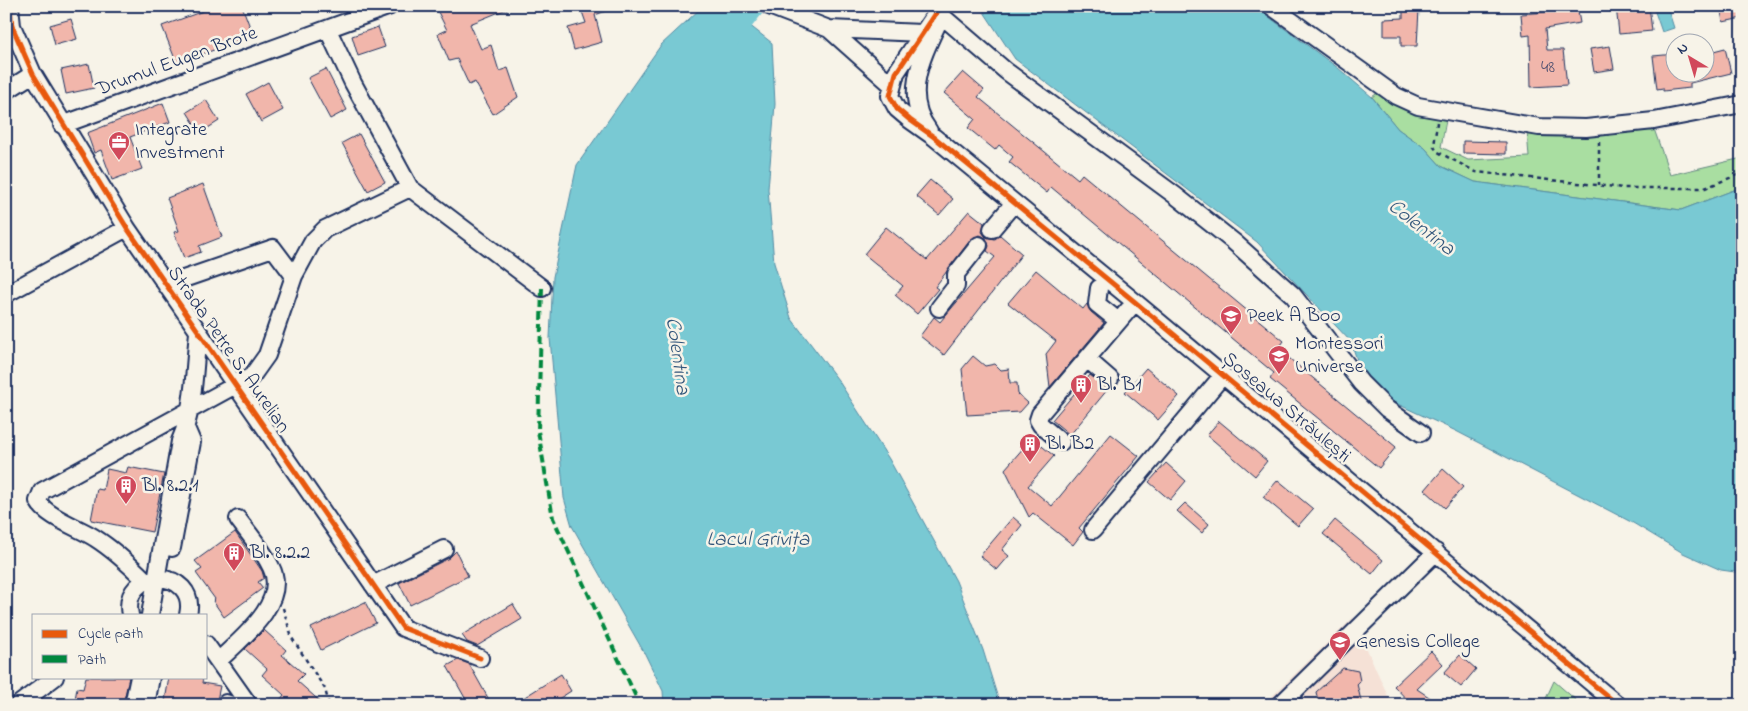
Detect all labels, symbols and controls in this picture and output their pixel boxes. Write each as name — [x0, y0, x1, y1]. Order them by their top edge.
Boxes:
street label: Drumul Eugen Brote — [91, 19, 262, 106]
north arrow — [1666, 32, 1716, 82]
text: N — [1673, 38, 1693, 60]
house number: 48 — [1541, 55, 1555, 81]
place label: Integrate Investment — [135, 116, 225, 168]
office icon: Integrate Investment — [107, 130, 131, 161]
water label: Colentina — [1381, 192, 1461, 264]
street label: Strada Petre S. Aurelian — [159, 260, 297, 440]
place label: Peek A Boo — [1247, 302, 1341, 331]
school or university icon: Peek A Boo — [1219, 304, 1243, 335]
water label: Colentina — [657, 315, 697, 397]
place label: Montessori Universe — [1295, 330, 1384, 382]
school or university icon: Montessori Universe — [1267, 344, 1291, 375]
street label: Șoseaua Străulești — [1215, 345, 1357, 471]
place label: Bl. B1 — [1096, 371, 1142, 400]
building icon: Bl. B1 — [1069, 373, 1093, 404]
place label: Bl. B2 — [1045, 430, 1094, 459]
building icon: Bl. B2 — [1018, 432, 1042, 463]
place label: Bl. 8.2.1 — [141, 472, 199, 501]
building icon: Bl. 8.2.1 — [114, 474, 138, 505]
water label: Lacul Grivița — [707, 525, 810, 555]
place label: Bl. 8.2.2 — [249, 539, 310, 568]
building icon: Bl. 8.2.2 — [222, 541, 246, 572]
legend — [32, 614, 208, 678]
text: Cycle path — [78, 623, 143, 646]
place label: Genesis College — [1356, 628, 1480, 658]
school or university icon: Genesis College — [1328, 630, 1352, 661]
text: Path — [78, 649, 106, 671]

